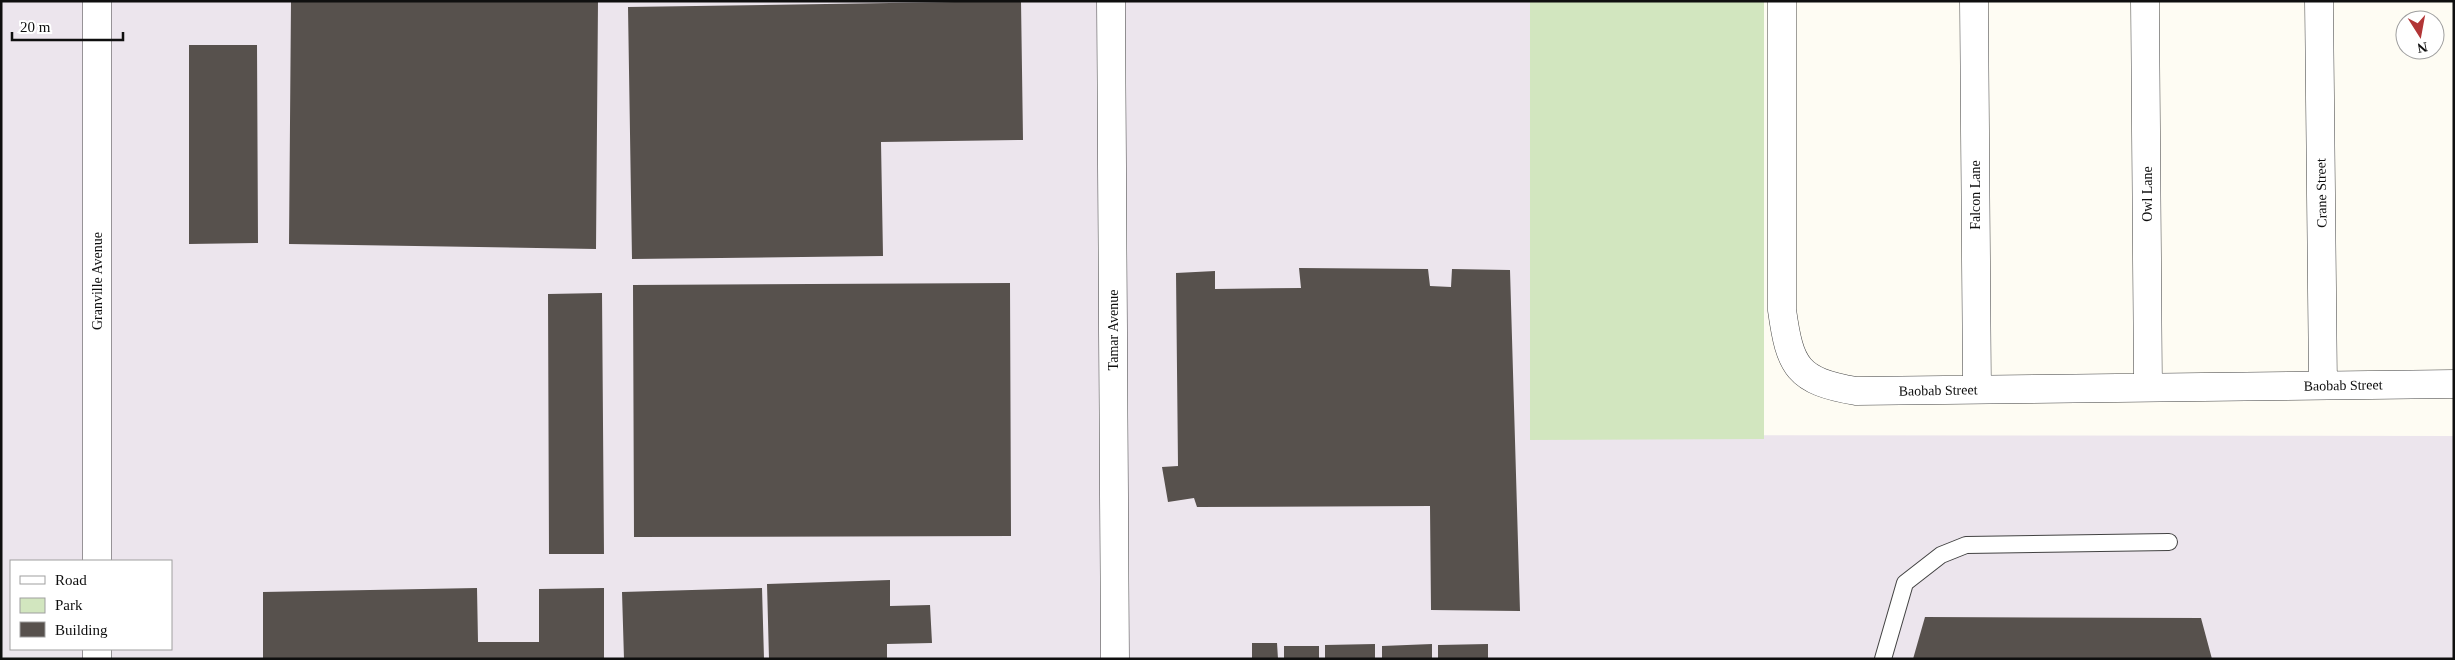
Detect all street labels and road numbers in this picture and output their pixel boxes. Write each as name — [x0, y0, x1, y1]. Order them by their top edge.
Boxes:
street label: Crane Street — [2313, 158, 2330, 228]
street label: Falcon Lane — [1968, 160, 1983, 230]
street label: Owl Lane — [2140, 166, 2155, 222]
street label: Granville Avenue — [90, 232, 105, 330]
street label: Tamar Avenue — [1106, 290, 1121, 370]
street label: Baobab Street — [2303, 377, 2383, 394]
street label: Baobab Street — [1898, 382, 1978, 399]

